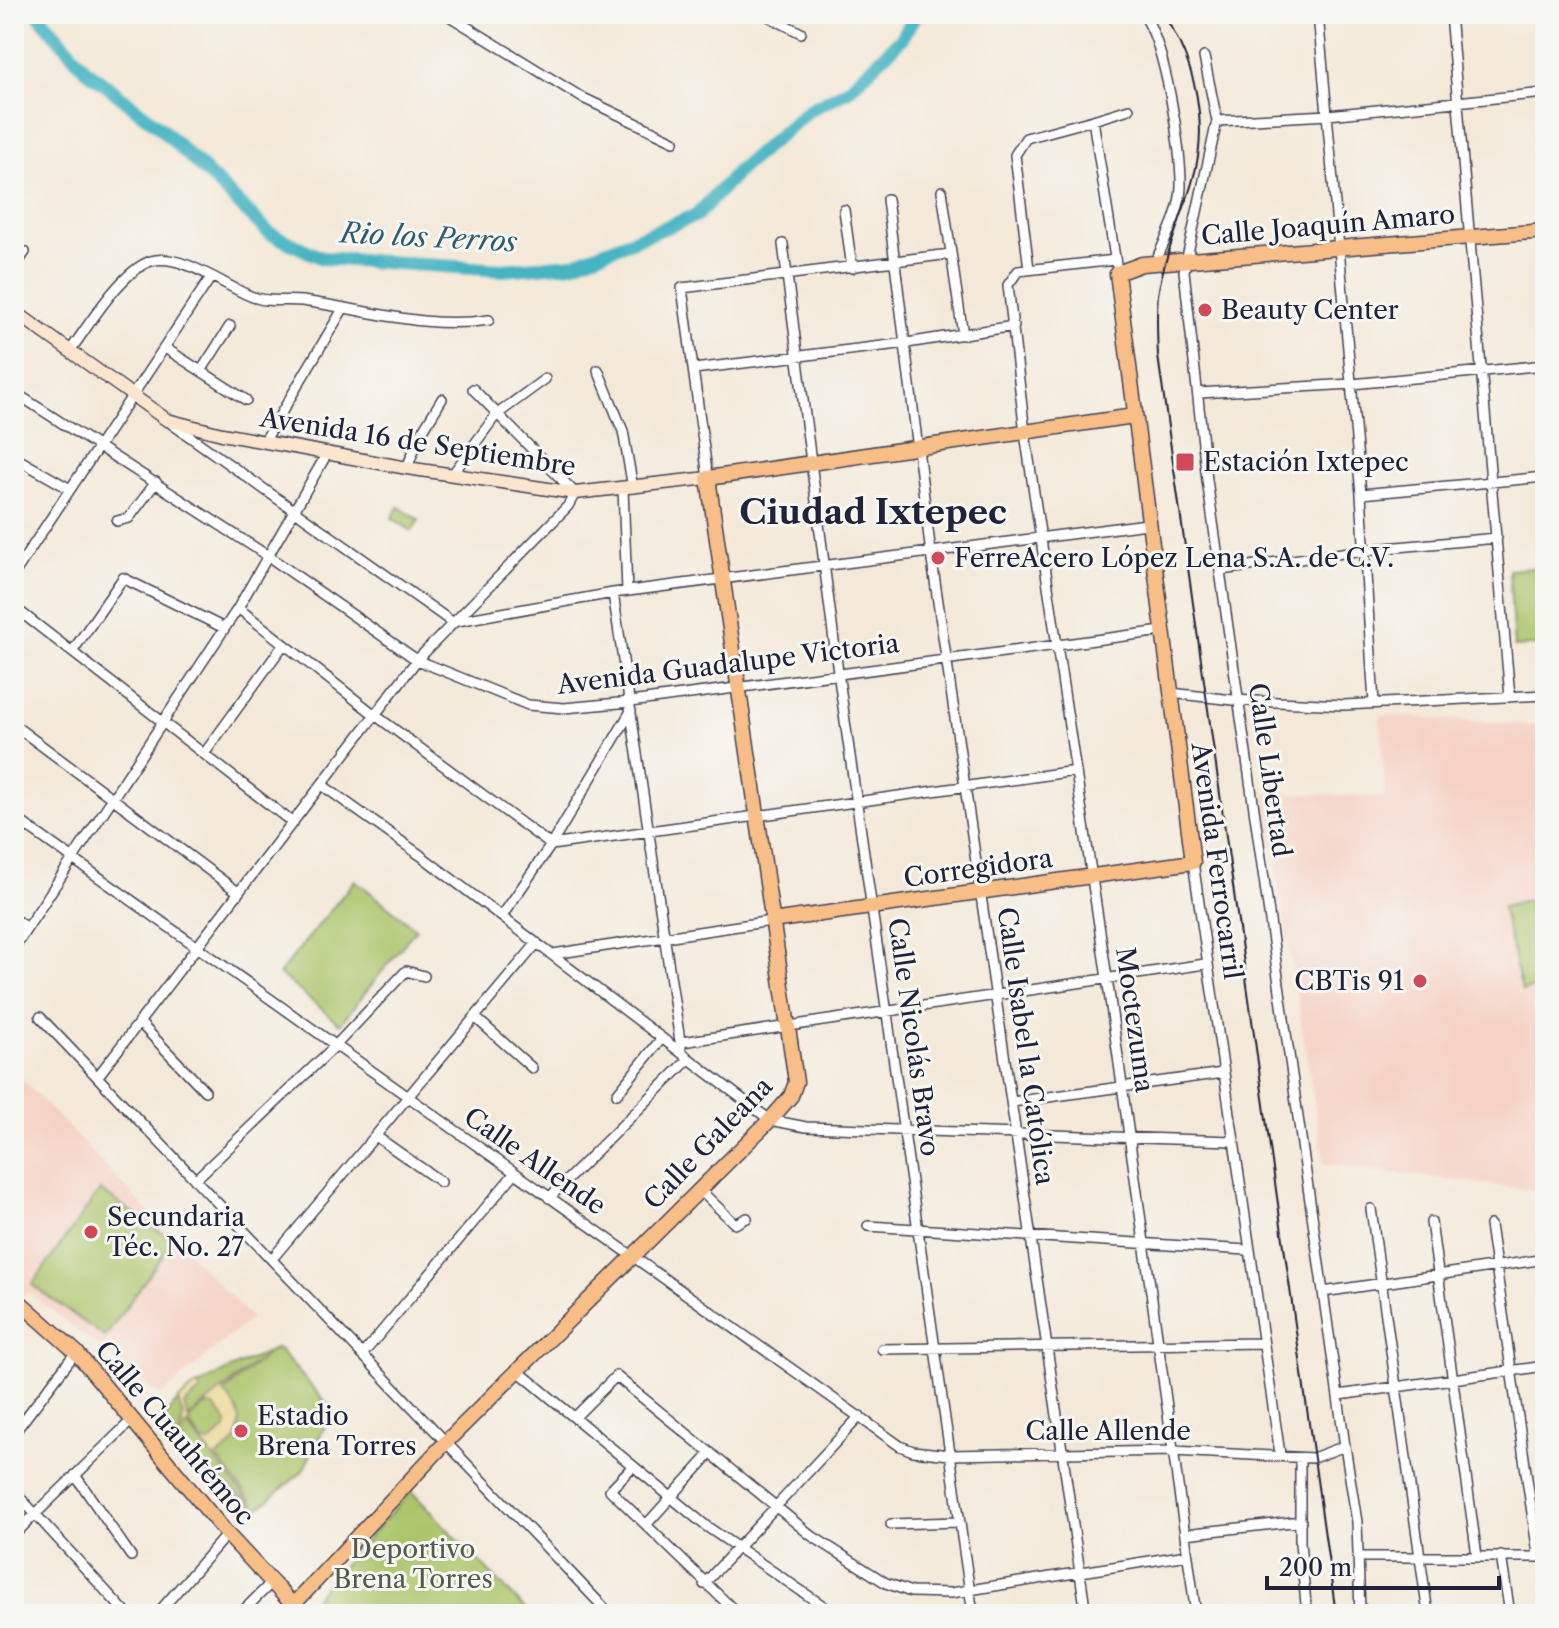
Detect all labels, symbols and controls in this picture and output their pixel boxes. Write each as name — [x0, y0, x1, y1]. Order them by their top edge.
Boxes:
street label: Calle Joaquín Amaro — [1200, 198, 1456, 252]
water label: Rio los Perros — [338, 215, 519, 259]
place label: Beauty Center — [1221, 294, 1399, 326]
marker: Beauty Center — [1196, 301, 1214, 319]
street label: Avenida 16 de Septiembre — [257, 401, 578, 483]
place label: Estación Ixtepec — [1203, 446, 1409, 478]
marker: Estación Ixtepec — [1174, 451, 1196, 473]
district label: Ciudad Ixtepec — [739, 491, 1007, 533]
place label: FerreAcero López Lena S.A. de C.V. — [954, 542, 1394, 574]
marker: FerreAcero López Lena S.A. de C.V. — [929, 549, 947, 567]
street label: Avenida Guadalupe Victoria — [554, 627, 901, 701]
street label: Calle Libertad — [1242, 681, 1298, 859]
street label: Avenida Ferrocarril — [1184, 740, 1249, 982]
street label: Corregidora — [901, 842, 1055, 894]
street label: Calle Isabel la Católica — [991, 905, 1061, 1187]
street label: Calle Nicolás Bravo — [881, 916, 947, 1158]
street label: Moctezuma — [1109, 945, 1161, 1095]
place label: CBTis 91 — [1294, 965, 1404, 997]
marker: CBTis 91 — [1411, 972, 1429, 990]
street label: Calle Galeana — [637, 1070, 779, 1216]
street label: Calle Allende — [458, 1100, 612, 1222]
place label: Secundaria Téc. No. 27 — [107, 1201, 245, 1263]
marker: Secundaria Téc. No. 27 — [82, 1223, 100, 1241]
street label: Calle Cuauhtémoc — [89, 1335, 261, 1531]
place label: Estadio Brena Torres — [257, 1400, 417, 1462]
street label: Calle Allende — [1025, 1415, 1191, 1447]
marker: Estadio Brena Torres — [232, 1422, 250, 1440]
park label: Deportivo Brena Torres — [333, 1533, 493, 1595]
scale bar — [1267, 1540, 1499, 1590]
text: 200 m — [1279, 1553, 1352, 1582]

